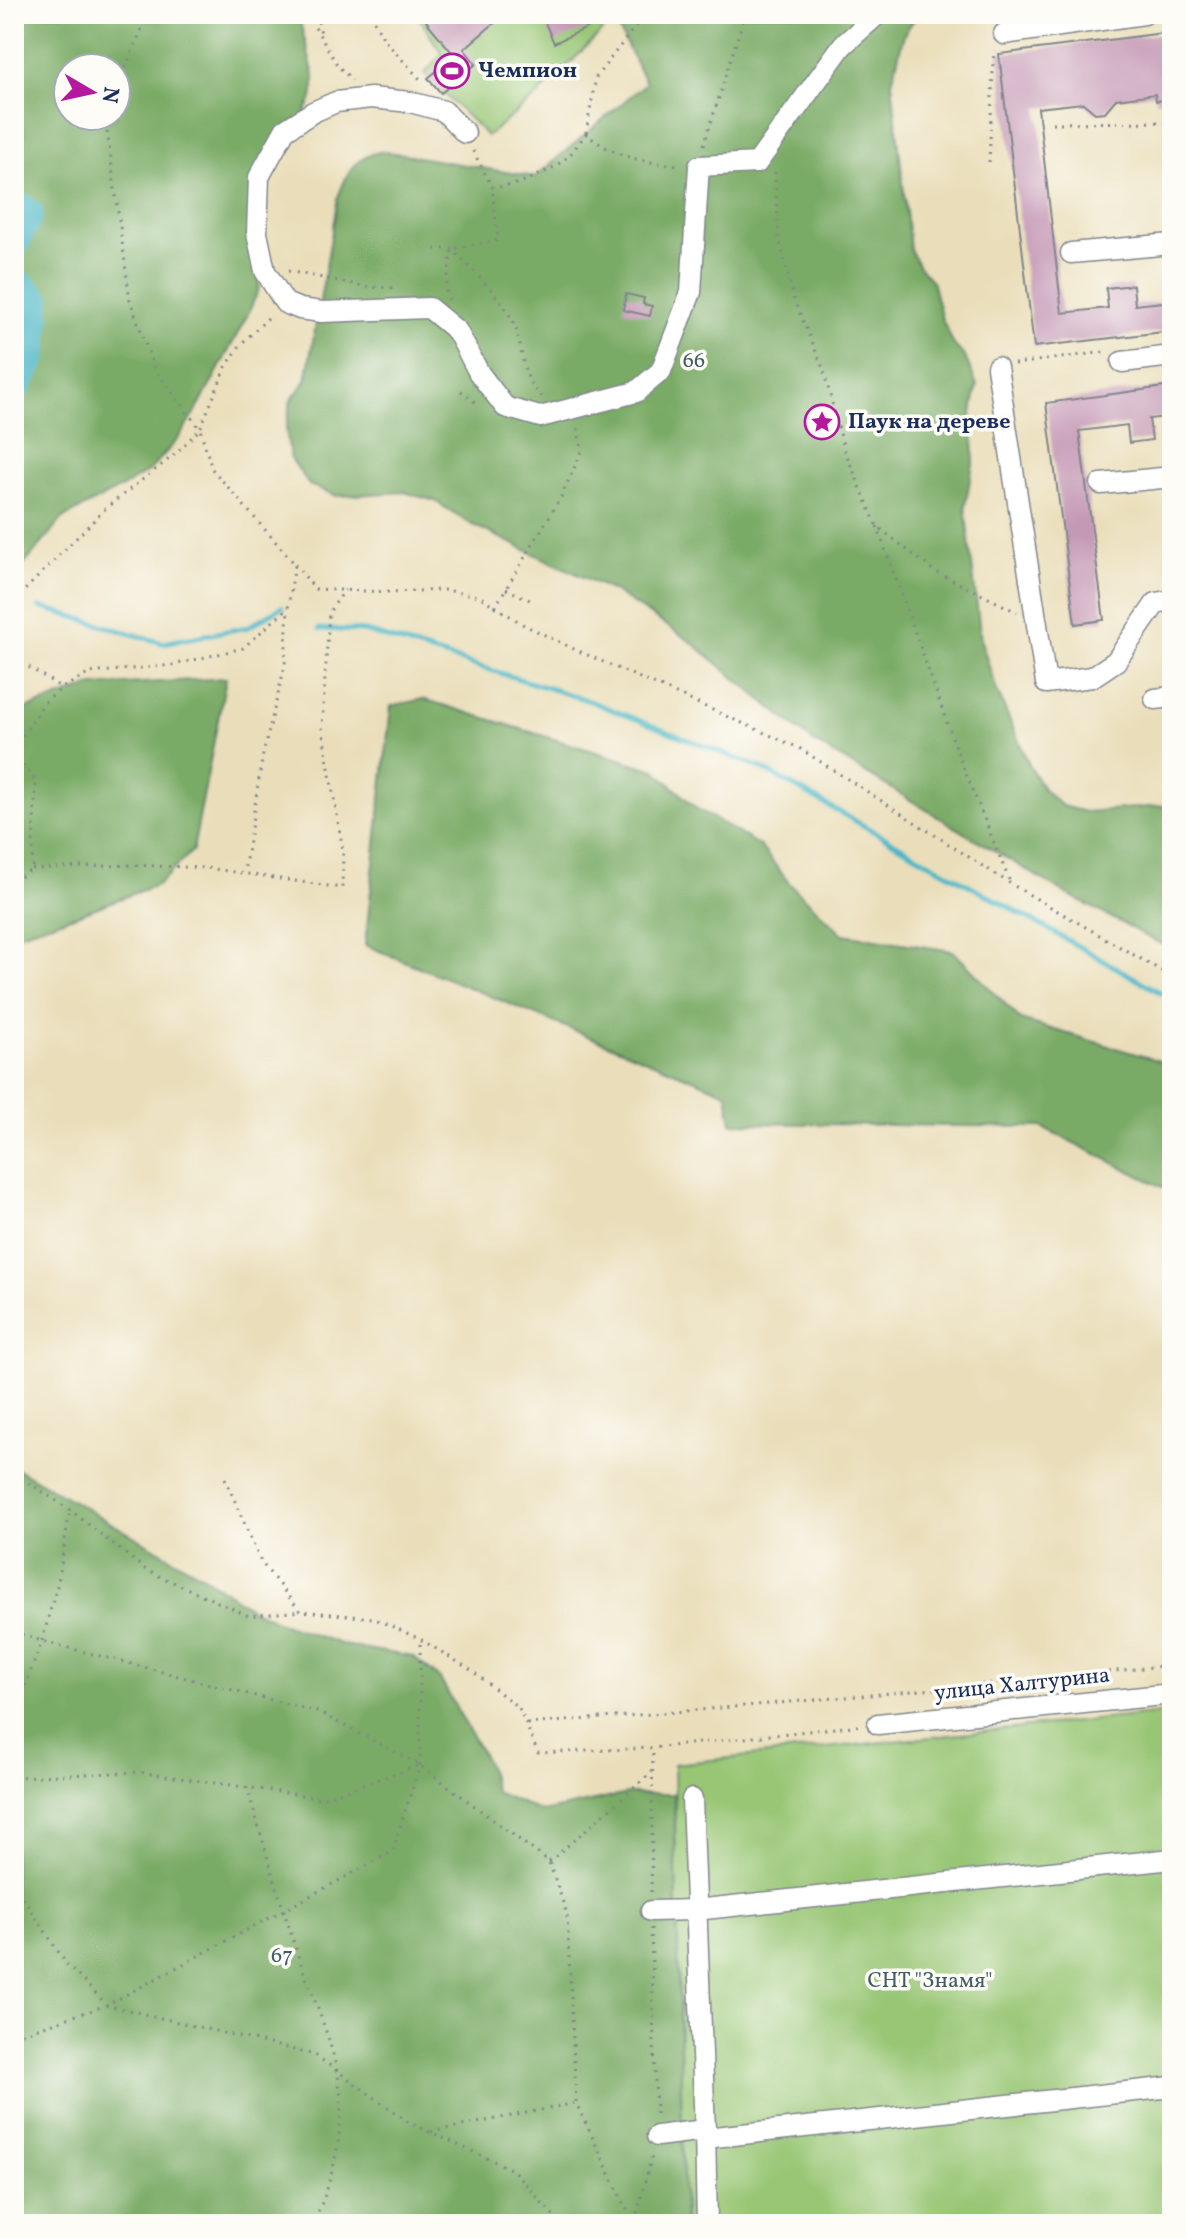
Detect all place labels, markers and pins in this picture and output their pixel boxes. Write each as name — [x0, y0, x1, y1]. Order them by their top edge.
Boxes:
sports icon: Чемпион — [433, 52, 471, 90]
place label: Чемпион — [478, 56, 577, 87]
place icon: Паук на дереве — [803, 403, 841, 441]
place label: Паук на дереве — [848, 407, 1010, 438]

